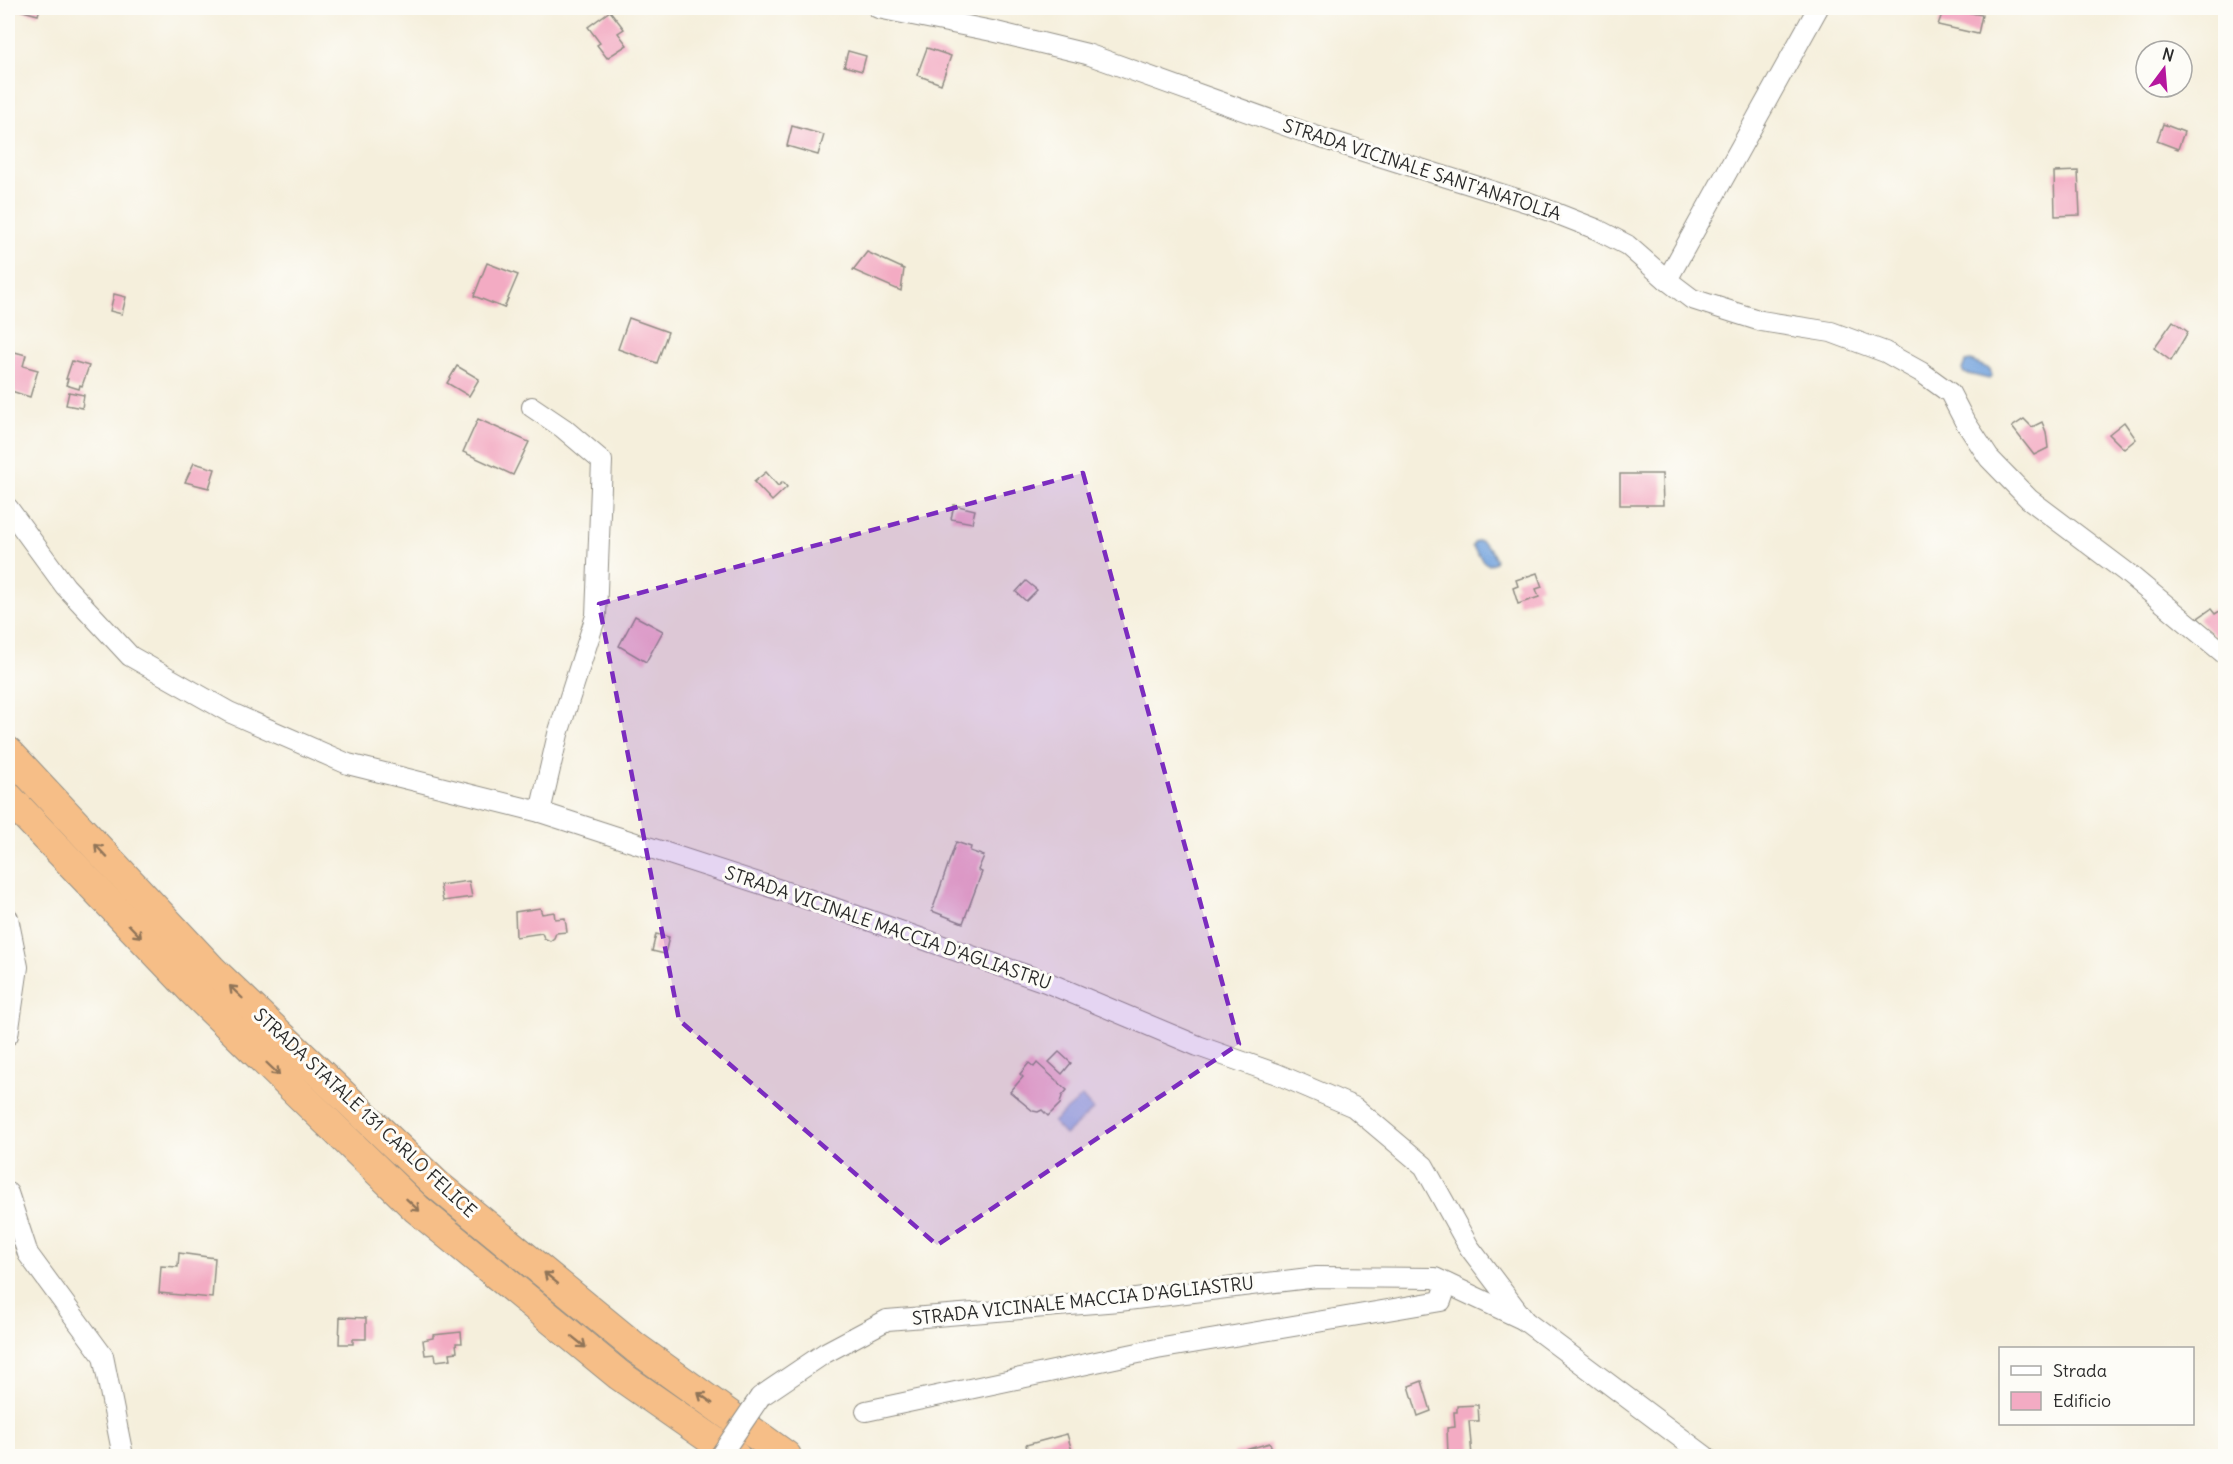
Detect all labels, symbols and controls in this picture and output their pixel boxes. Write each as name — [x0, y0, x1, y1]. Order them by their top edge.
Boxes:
north arrow — [2134, 39, 2194, 99]
text: N — [2160, 43, 2176, 66]
street label: STRADA VICINALE SANT'ANATOLIA — [1280, 114, 1564, 225]
one-way arrow — [93, 844, 108, 859]
street label: STRADA VICINALE MACCIA D'AGLIASTRU — [722, 861, 1054, 994]
one-way arrow — [128, 923, 143, 938]
one-way arrow — [228, 985, 243, 999]
street label: STRADA STATALE 131 CARLO FELICE — [249, 1003, 482, 1222]
one-way arrow — [265, 1061, 280, 1076]
one-way arrow — [405, 1197, 420, 1212]
one-way arrow — [544, 1271, 559, 1285]
street label: STRADA VICINALE MACCIA D'AGLIASTRU — [911, 1271, 1255, 1330]
one-way arrow — [571, 1336, 587, 1349]
legend — [1999, 1347, 2194, 1425]
text: Strada — [2053, 1359, 2107, 1382]
text: Edificio — [2053, 1389, 2111, 1412]
one-way arrow — [697, 1391, 713, 1404]

